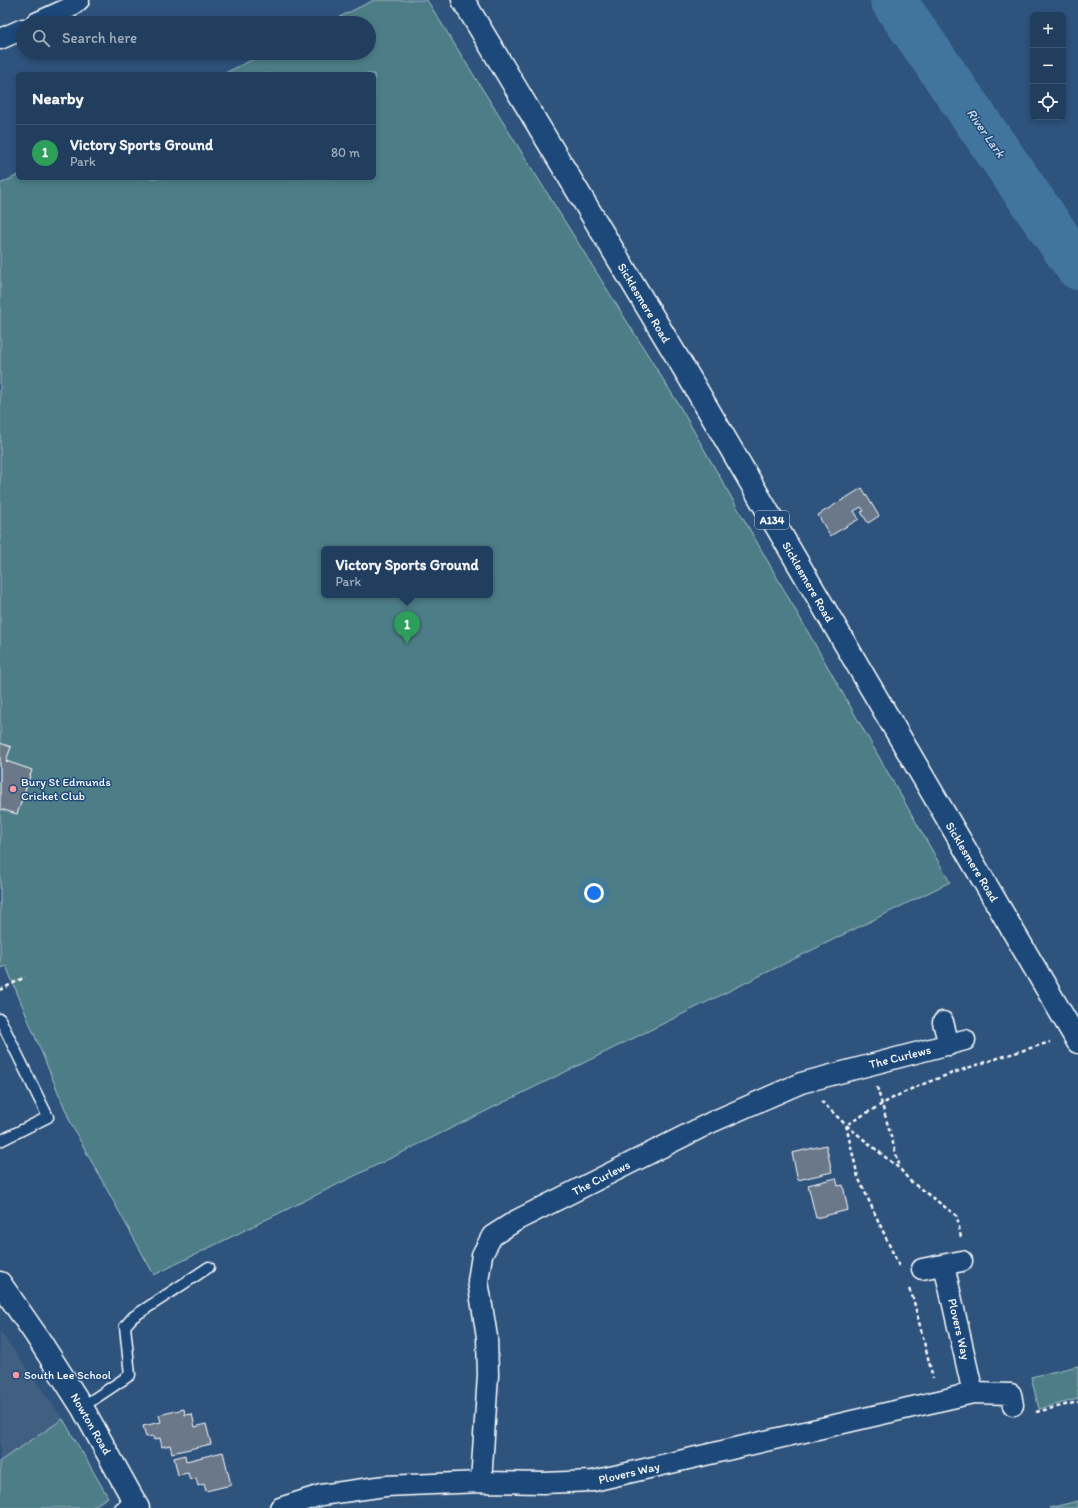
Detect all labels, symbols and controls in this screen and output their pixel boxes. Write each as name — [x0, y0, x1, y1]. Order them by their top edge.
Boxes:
map controls — [1030, 12, 1066, 120]
button: + — [1030, 12, 1066, 48]
search box — [16, 16, 376, 60]
icon: search — [30, 27, 52, 49]
text: Search here — [62, 29, 137, 47]
button: − — [1030, 48, 1066, 84]
button: locate — [1030, 84, 1066, 120]
text: Nearby — [32, 88, 84, 108]
water label: River Lark — [964, 106, 1009, 161]
text: Victory Sports Ground — [70, 136, 213, 154]
text: 1 — [42, 145, 48, 160]
text: 80 m — [331, 145, 360, 160]
text: Park — [70, 154, 96, 169]
street label: Sicklesmere Road — [615, 260, 674, 346]
road number: A134 — [755, 511, 789, 529]
street label: Sicklesmere Road — [779, 539, 837, 625]
popup — [321, 546, 493, 598]
text: Victory Sports Ground — [335, 556, 479, 574]
text: Park — [335, 574, 361, 589]
pin: 1 — [394, 611, 420, 644]
place label: Bury St Edmunds Cricket Club — [21, 775, 111, 803]
marker: Bury St Edmunds Cricket Club — [8, 784, 18, 794]
street label: Sicklesmere Road — [943, 819, 1002, 905]
your location — [584, 883, 604, 903]
street label: The Curlews — [868, 1043, 932, 1071]
street label: The Curlews — [570, 1157, 632, 1199]
street label: Plovers Way — [945, 1297, 973, 1361]
place label: South Lee School — [24, 1368, 112, 1382]
marker: South Lee School — [11, 1370, 21, 1380]
street label: Nowton Road — [68, 1391, 114, 1458]
street label: Plovers Way — [597, 1459, 661, 1487]

